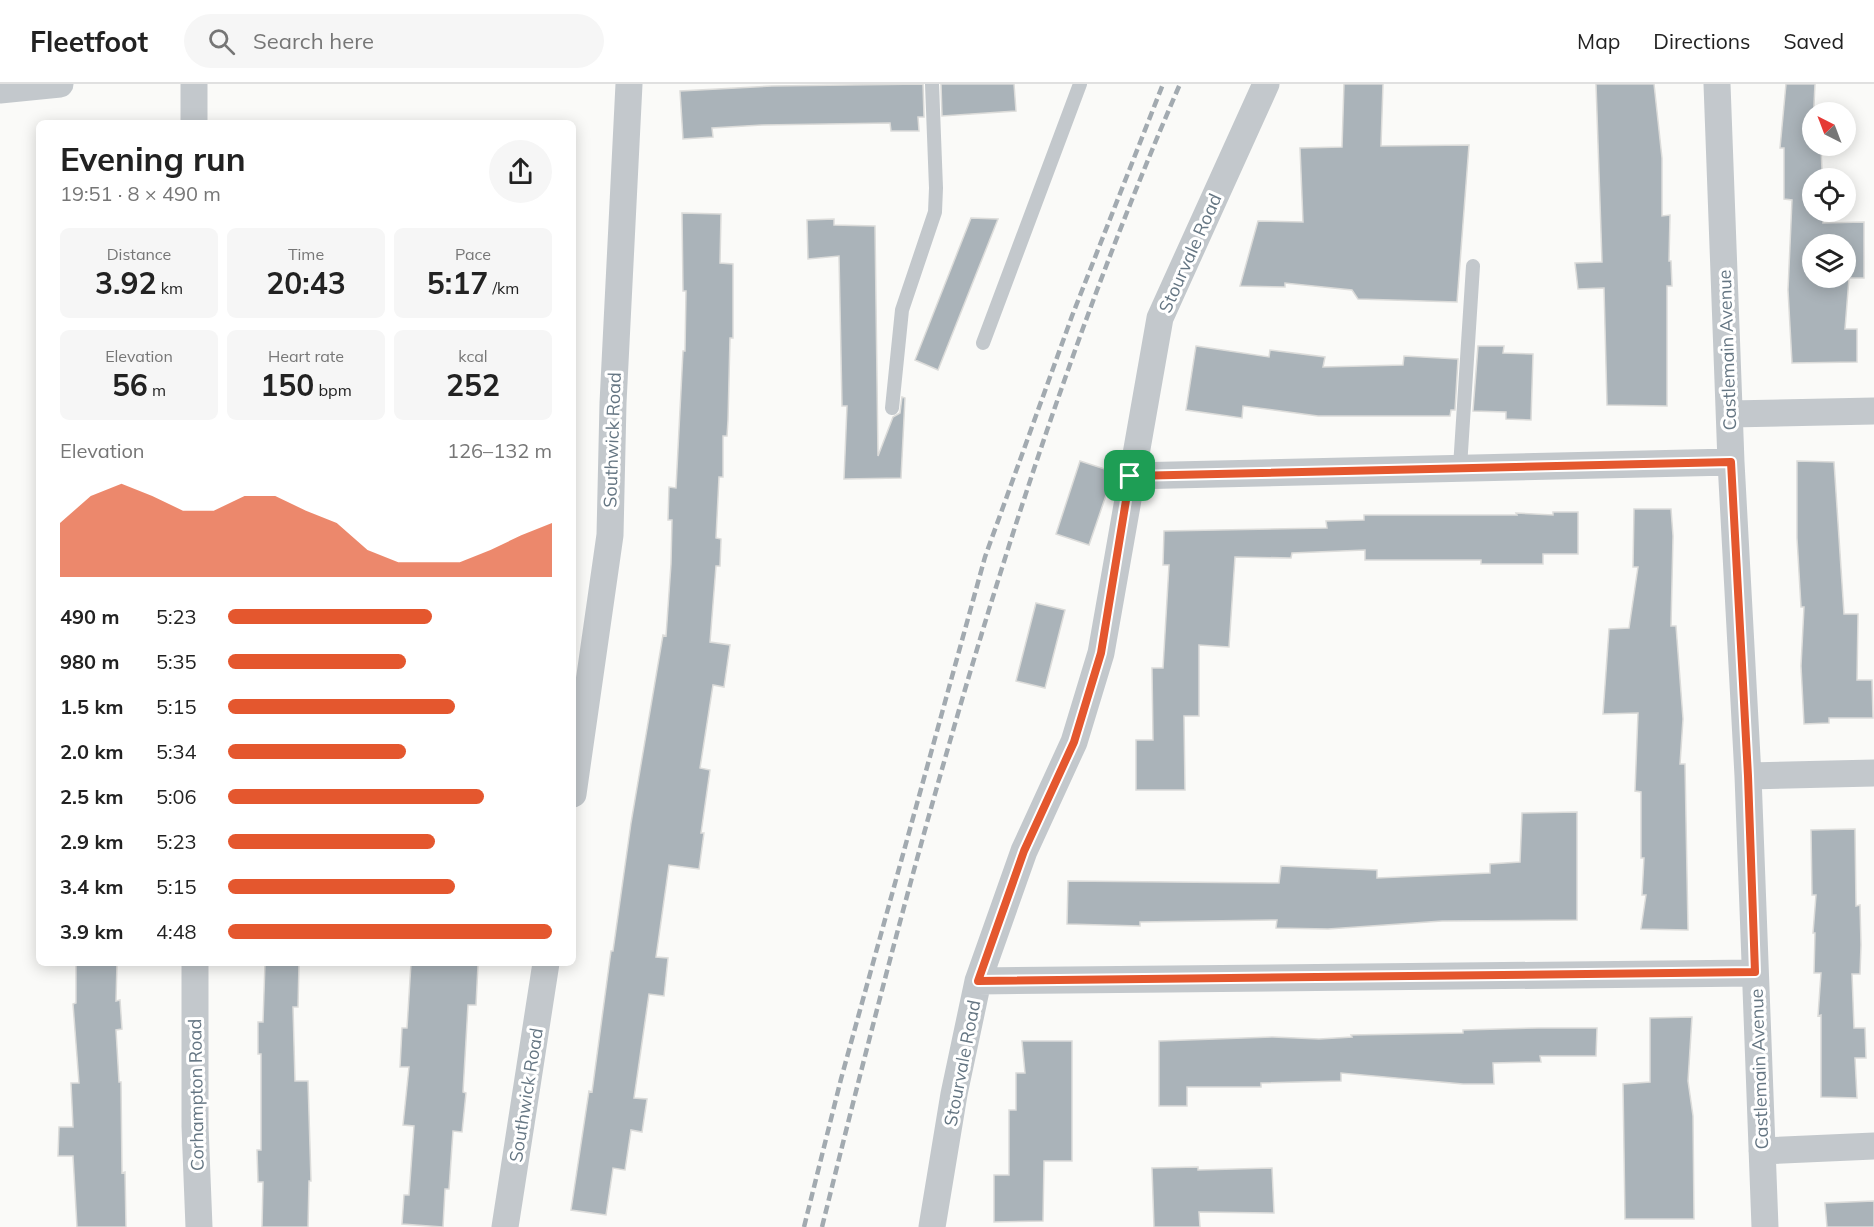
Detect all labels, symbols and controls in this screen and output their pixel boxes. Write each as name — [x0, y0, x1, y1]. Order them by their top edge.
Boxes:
search box — [184, 14, 604, 68]
text: Fleetfoot — [30, 24, 148, 59]
icon: search — [205, 25, 238, 58]
text: Search here — [253, 27, 374, 55]
text: Map — [1577, 28, 1620, 54]
text: Directions — [1653, 28, 1750, 54]
text: Saved — [1783, 28, 1844, 54]
north arrow — [1802, 102, 1856, 156]
map controls — [1802, 102, 1856, 288]
text: Evening run — [60, 138, 246, 179]
button: share — [489, 140, 552, 203]
button: locate — [1802, 168, 1856, 222]
text: 19:51 · 8 × 490 m — [60, 181, 221, 206]
street label: Stourvale Road — [1153, 190, 1227, 316]
button: layers — [1802, 234, 1856, 288]
text: Distance — [107, 244, 171, 264]
text: Time — [288, 244, 324, 264]
text: Pace — [455, 244, 491, 264]
text: 3.92 — [95, 264, 156, 302]
text: 20:43 — [266, 264, 346, 302]
text: 5:17 — [427, 264, 488, 302]
street label: Castlemain Avenue — [1713, 269, 1741, 431]
text: km — [156, 278, 183, 298]
text: /km — [488, 278, 519, 298]
text: Elevation — [105, 346, 173, 366]
text: Heart rate — [268, 346, 344, 366]
text: kcal — [458, 346, 488, 366]
text: 56 — [112, 366, 148, 404]
text: 150 — [260, 366, 314, 404]
text: 252 — [446, 366, 500, 404]
street label: Southwick Road — [598, 372, 626, 508]
text: m — [148, 380, 166, 400]
text: bpm — [314, 380, 352, 400]
text: Elevation — [60, 438, 145, 463]
text: 126–132 m — [447, 438, 552, 463]
pin — [1104, 450, 1155, 501]
icon: arrive — [1113, 459, 1146, 492]
text: 490 m — [60, 604, 119, 629]
text: 5:23 — [156, 604, 197, 629]
text: 980 m — [60, 649, 119, 674]
text: 5:35 — [156, 649, 197, 674]
text: 1.5 km — [60, 694, 123, 719]
text: 5:15 — [156, 694, 197, 719]
text: 2.0 km — [60, 739, 123, 764]
text: 5:34 — [156, 739, 197, 764]
text: 2.5 km — [60, 784, 123, 809]
text: 5:06 — [156, 784, 197, 809]
text: 2.9 km — [60, 829, 123, 854]
text: 5:23 — [156, 829, 197, 854]
text: 3.4 km — [60, 874, 123, 899]
text: 5:15 — [156, 874, 197, 899]
text: 3.9 km — [60, 919, 123, 944]
text: 4:48 — [156, 919, 197, 944]
street label: Castlemain Avenue — [1745, 988, 1773, 1150]
street label: Stourvale Road — [938, 998, 986, 1128]
street label: Corhampton Road — [183, 1019, 209, 1171]
street label: Southwick Road — [504, 1026, 548, 1164]

